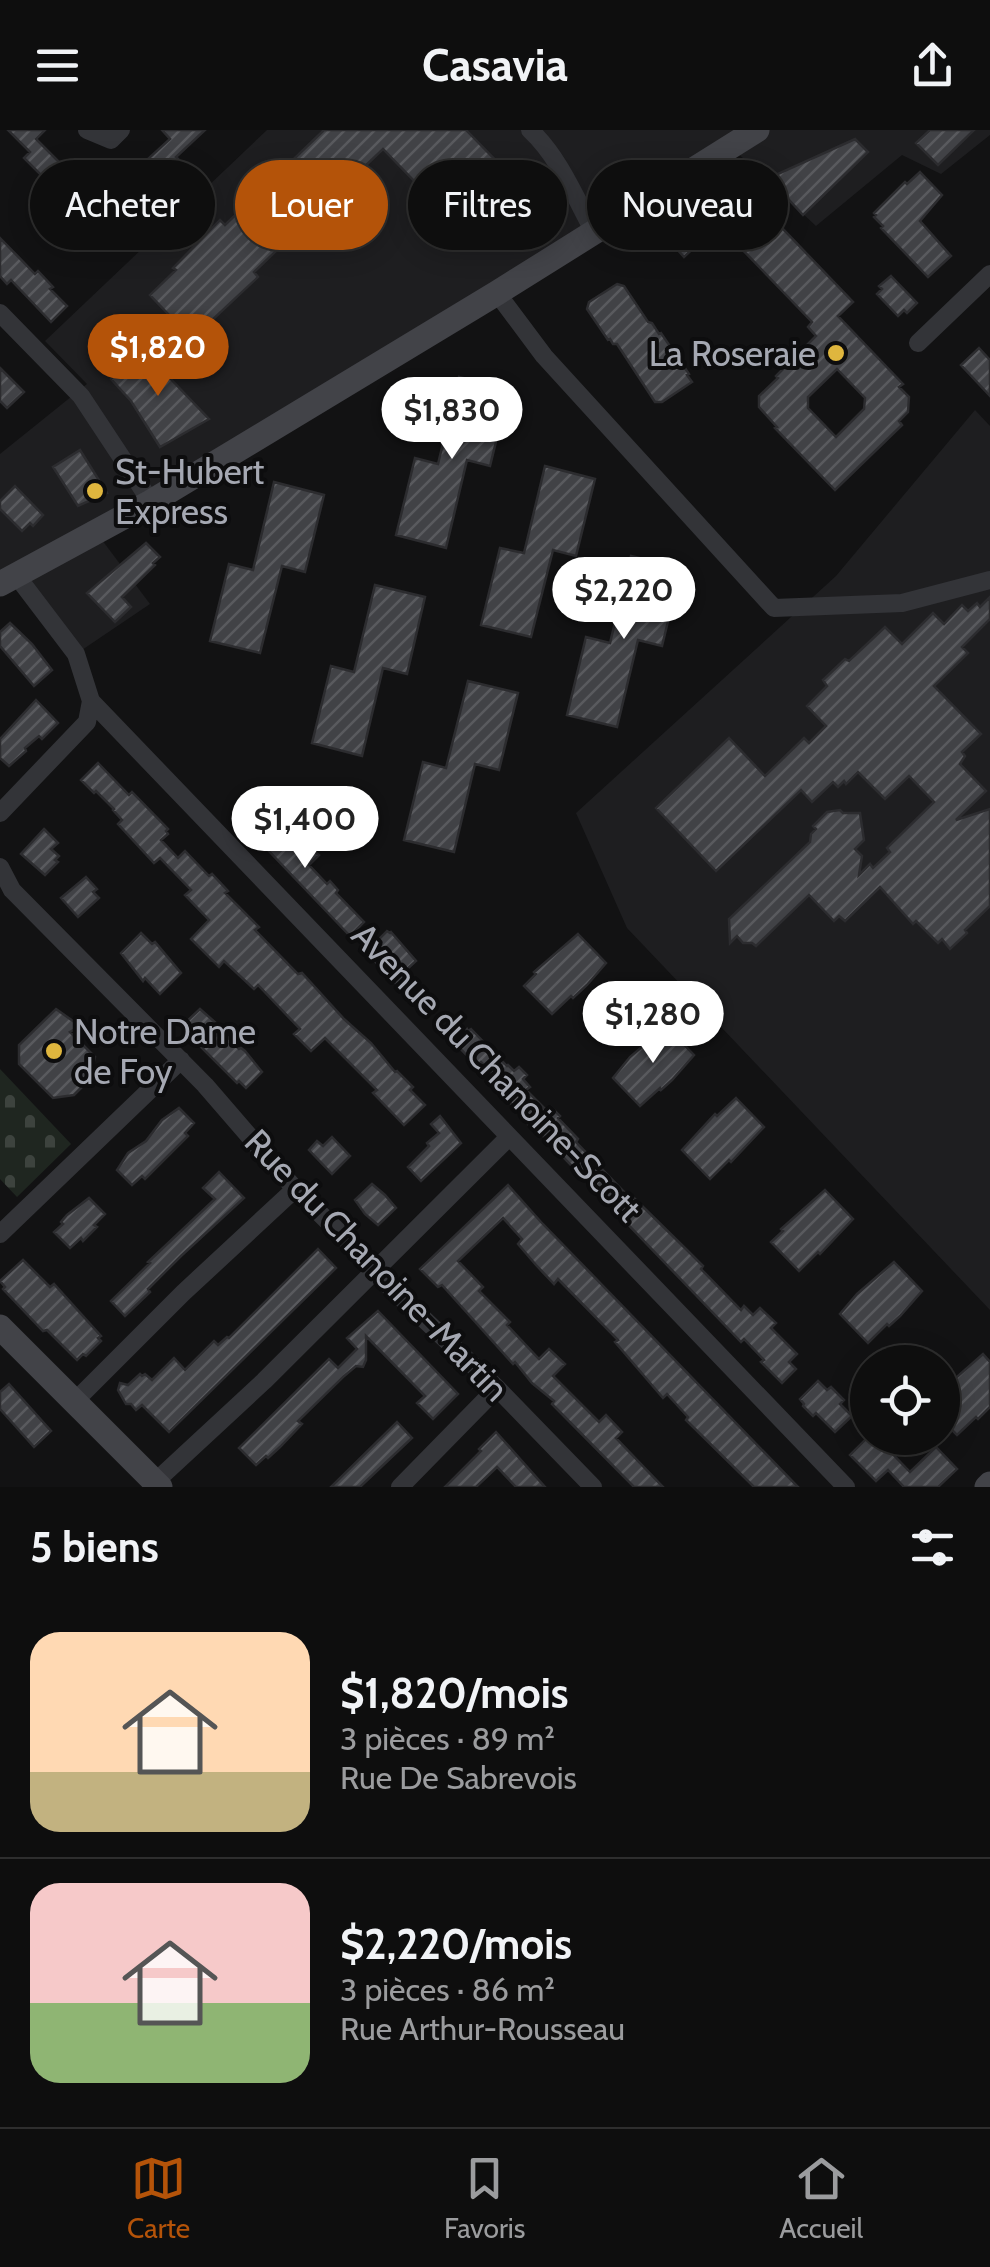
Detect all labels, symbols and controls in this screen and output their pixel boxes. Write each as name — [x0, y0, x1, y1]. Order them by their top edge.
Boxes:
icon: menu — [30, 38, 85, 93]
text: Casavia — [422, 38, 568, 92]
icon: share — [905, 38, 960, 93]
chip: Acheter — [30, 160, 215, 250]
chip: Louer — [235, 160, 388, 250]
chip: Filtres — [408, 160, 567, 250]
chip: Nouveau — [587, 160, 788, 250]
pin: $1,820 — [77, 314, 239, 399]
text: $1,820 — [110, 327, 206, 366]
place label: La Roseraie — [649, 332, 816, 375]
marker: La Roseraie — [825, 342, 847, 364]
pin: $1,830 — [371, 377, 533, 462]
text: $1,830 — [404, 390, 500, 429]
place label: St-Hubert Express — [115, 450, 265, 533]
marker: St-Hubert Express — [84, 480, 106, 502]
pin: $2,220 — [543, 557, 705, 642]
text: $2,220 — [574, 570, 674, 609]
pin: $1,400 — [224, 786, 386, 871]
text: $1,400 — [254, 799, 356, 838]
street label: Avenue du Chanoine-Scott — [343, 914, 651, 1230]
pin: $1,280 — [572, 981, 734, 1066]
text: $1,280 — [605, 994, 701, 1033]
place label: Notre Dame de Foy — [74, 1010, 256, 1093]
marker: Notre Dame de Foy — [43, 1040, 65, 1062]
street label: Rue du Chanoine-Martin — [236, 1120, 518, 1410]
map controls — [850, 1345, 960, 1455]
button: locate — [850, 1345, 960, 1455]
icon: filters — [905, 1520, 960, 1575]
text: 5 biens — [30, 1521, 159, 1573]
text: $1,820/mois — [340, 1667, 569, 1719]
icon: home — [110, 1672, 230, 1792]
text: 3 pièces · 89 m² — [340, 1719, 555, 1758]
text: Rue De Sabrevois — [340, 1758, 577, 1797]
text: $2,220/mois — [340, 1918, 572, 1970]
icon: home — [110, 1923, 230, 2043]
text: 3 pièces · 86 m² — [340, 1970, 555, 2009]
text: Rue Arthur-Rousseau — [340, 2009, 625, 2048]
tab: Carte — [127, 2151, 190, 2245]
tab: Favoris — [444, 2151, 525, 2245]
tab: Accueil — [779, 2151, 863, 2245]

